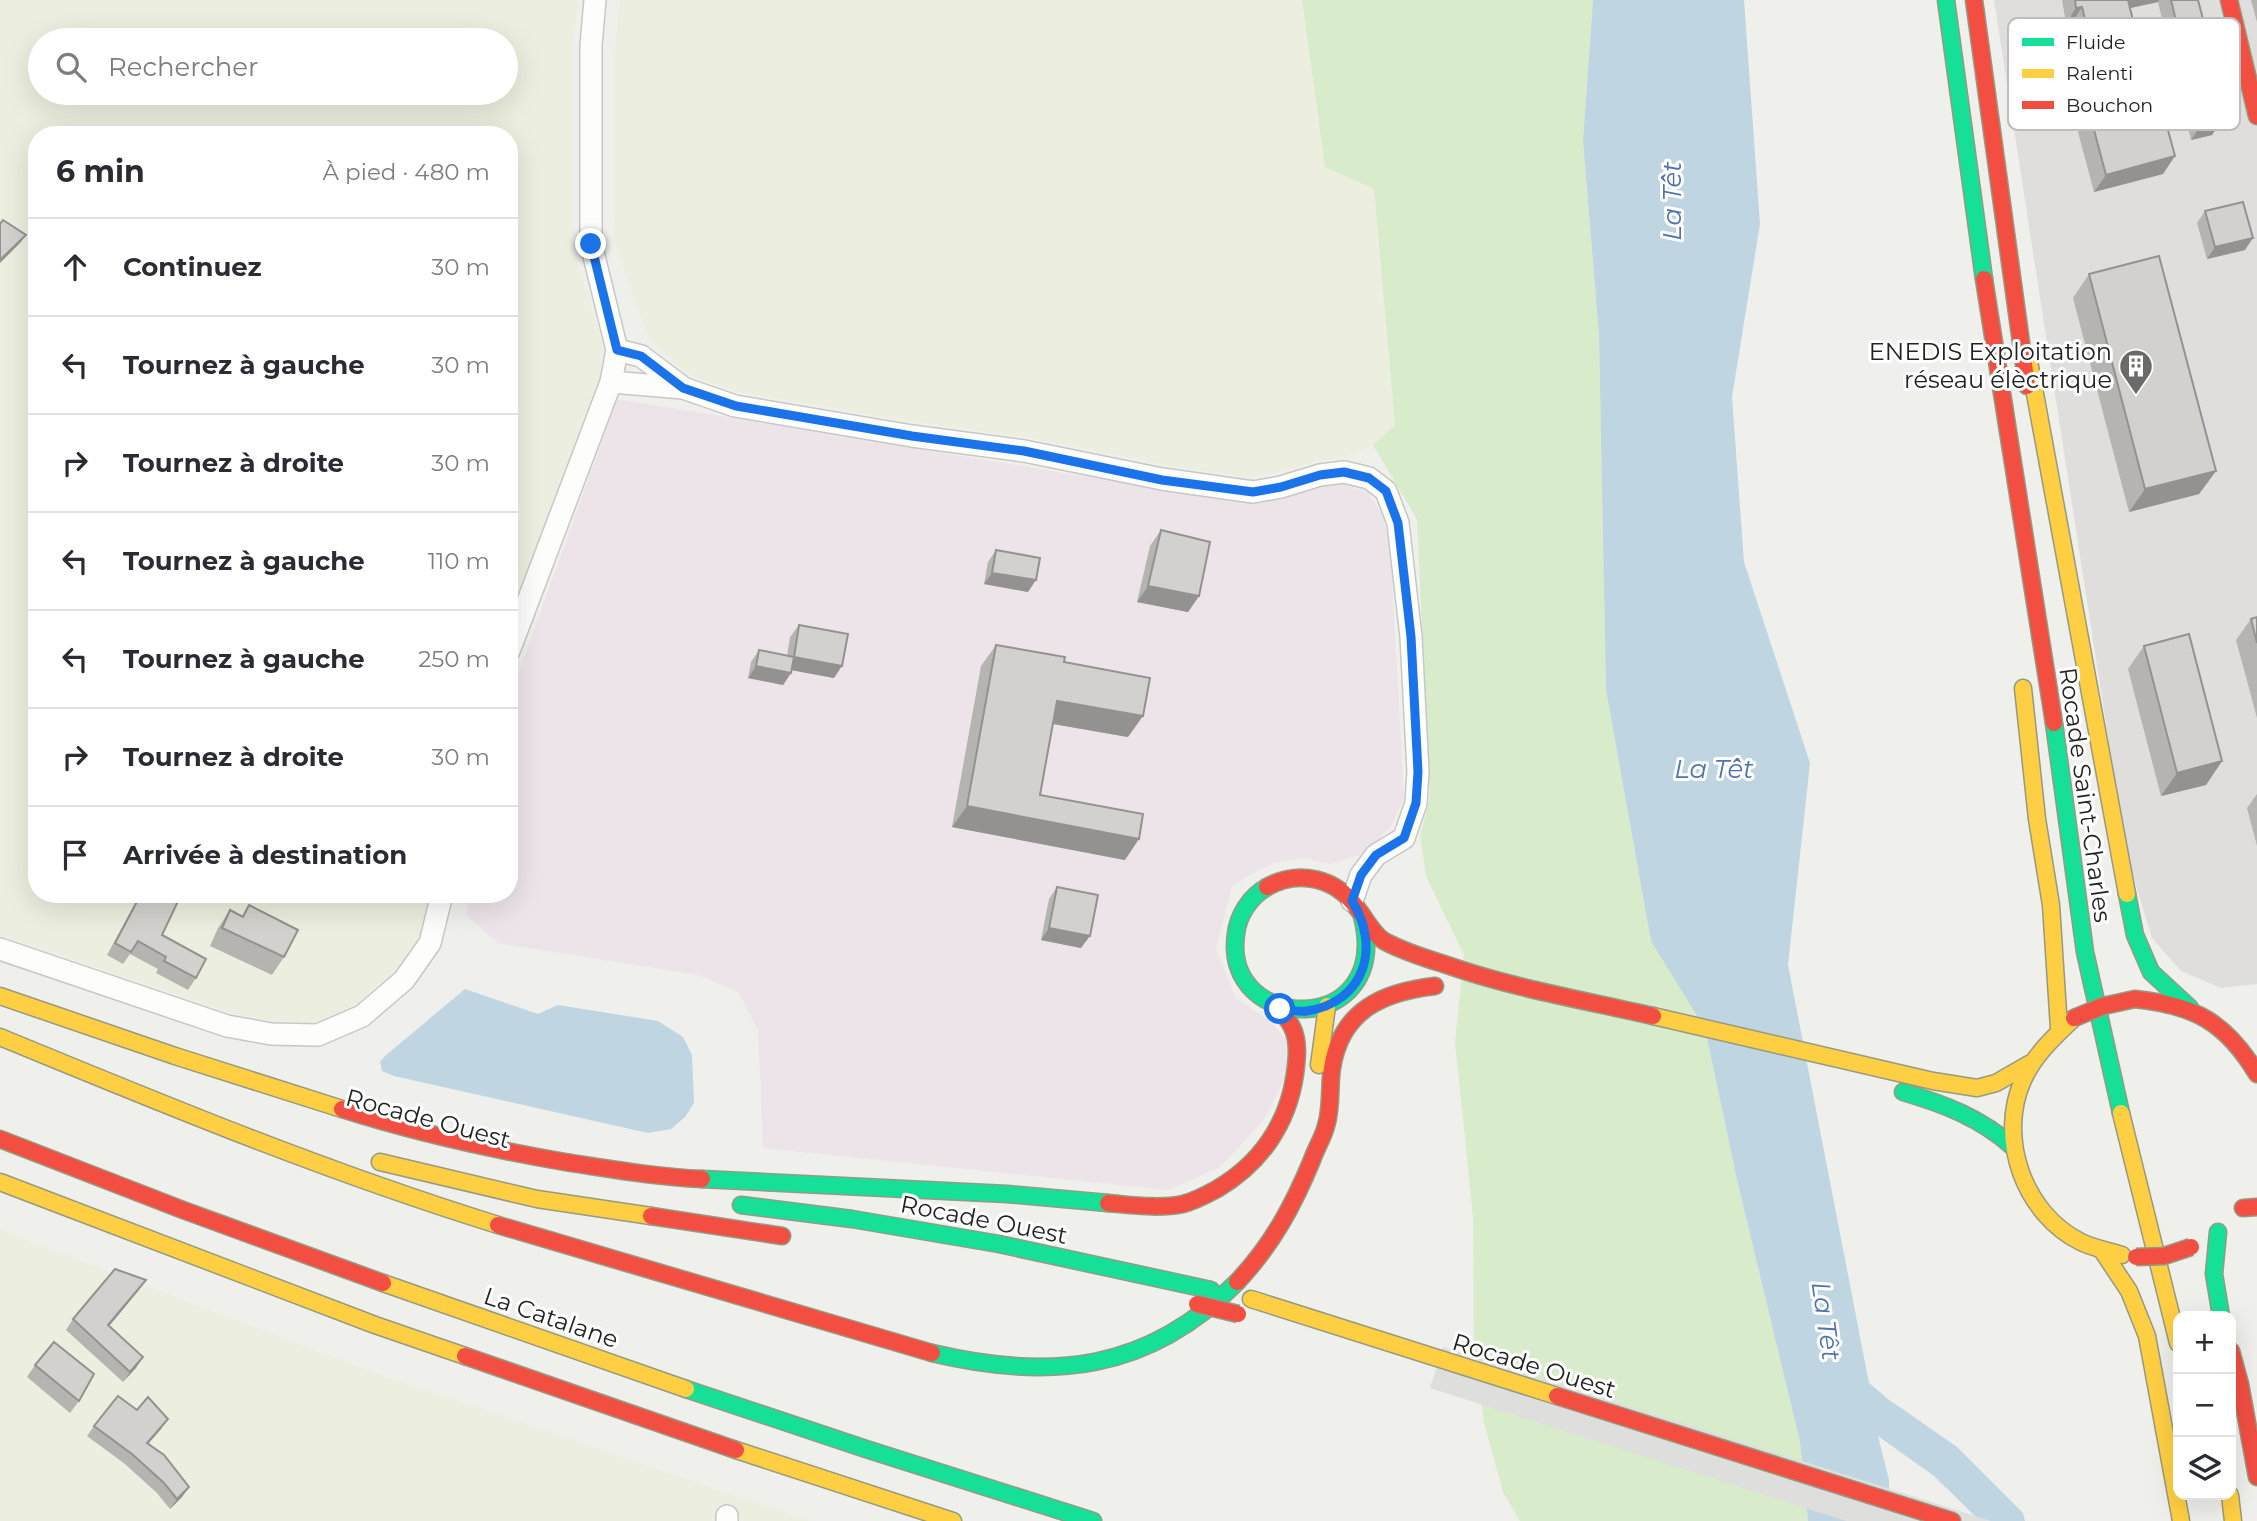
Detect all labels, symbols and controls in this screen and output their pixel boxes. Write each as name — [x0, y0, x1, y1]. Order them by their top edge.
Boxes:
legend — [2008, 18, 2240, 130]
search box — [28, 28, 518, 105]
text: Fluide — [2066, 31, 2125, 54]
icon: search — [52, 48, 90, 86]
text: Rechercher — [108, 51, 258, 83]
text: Ralenti — [2066, 62, 2133, 85]
text: Bouchon — [2066, 94, 2153, 117]
text: 6 min — [56, 153, 145, 190]
text: À pied · 480 m — [323, 158, 490, 186]
water label: La Têt — [1656, 161, 1688, 241]
route end — [575, 228, 606, 259]
icon: ahead — [56, 248, 94, 286]
text: Continuez — [123, 251, 262, 283]
text: 30 m — [431, 253, 490, 281]
place label: ENEDIS Exploitation réseau élèctrique — [1869, 337, 2112, 394]
icon: left — [56, 346, 94, 384]
building icon: ENEDIS Exploitation réseau élèctrique — [2117, 347, 2155, 396]
text: Tournez à gauche — [123, 349, 365, 381]
text: 30 m — [431, 351, 490, 379]
icon: right — [56, 444, 94, 482]
text: Tournez à droite — [123, 447, 344, 479]
text: 30 m — [431, 449, 490, 477]
icon: left — [56, 542, 94, 580]
text: Tournez à gauche — [123, 545, 365, 577]
text: 110 m — [428, 547, 490, 575]
icon: left — [56, 640, 94, 678]
text: Tournez à gauche — [123, 643, 365, 675]
text: 250 m — [418, 645, 490, 673]
street label: Rocade Saint-Charles — [2053, 666, 2118, 924]
icon: right — [56, 738, 94, 776]
text: Tournez à droite — [123, 741, 344, 773]
text: 30 m — [431, 743, 490, 771]
water label: La Têt — [1674, 753, 1754, 785]
icon: arrive — [56, 836, 94, 874]
text: Arrivée à destination — [123, 839, 407, 871]
route start — [1264, 993, 1295, 1024]
street label: Rocade Ouest — [343, 1083, 514, 1155]
street label: Rocade Ouest — [898, 1189, 1070, 1250]
water label: La Têt — [1805, 1279, 1847, 1363]
street label: La Catalane — [480, 1281, 622, 1354]
map controls — [2173, 1311, 2236, 1500]
button: + — [2173, 1311, 2236, 1374]
street label: Rocade Ouest — [1449, 1327, 1620, 1404]
button: − — [2173, 1374, 2236, 1437]
button: layers — [2173, 1437, 2236, 1500]

